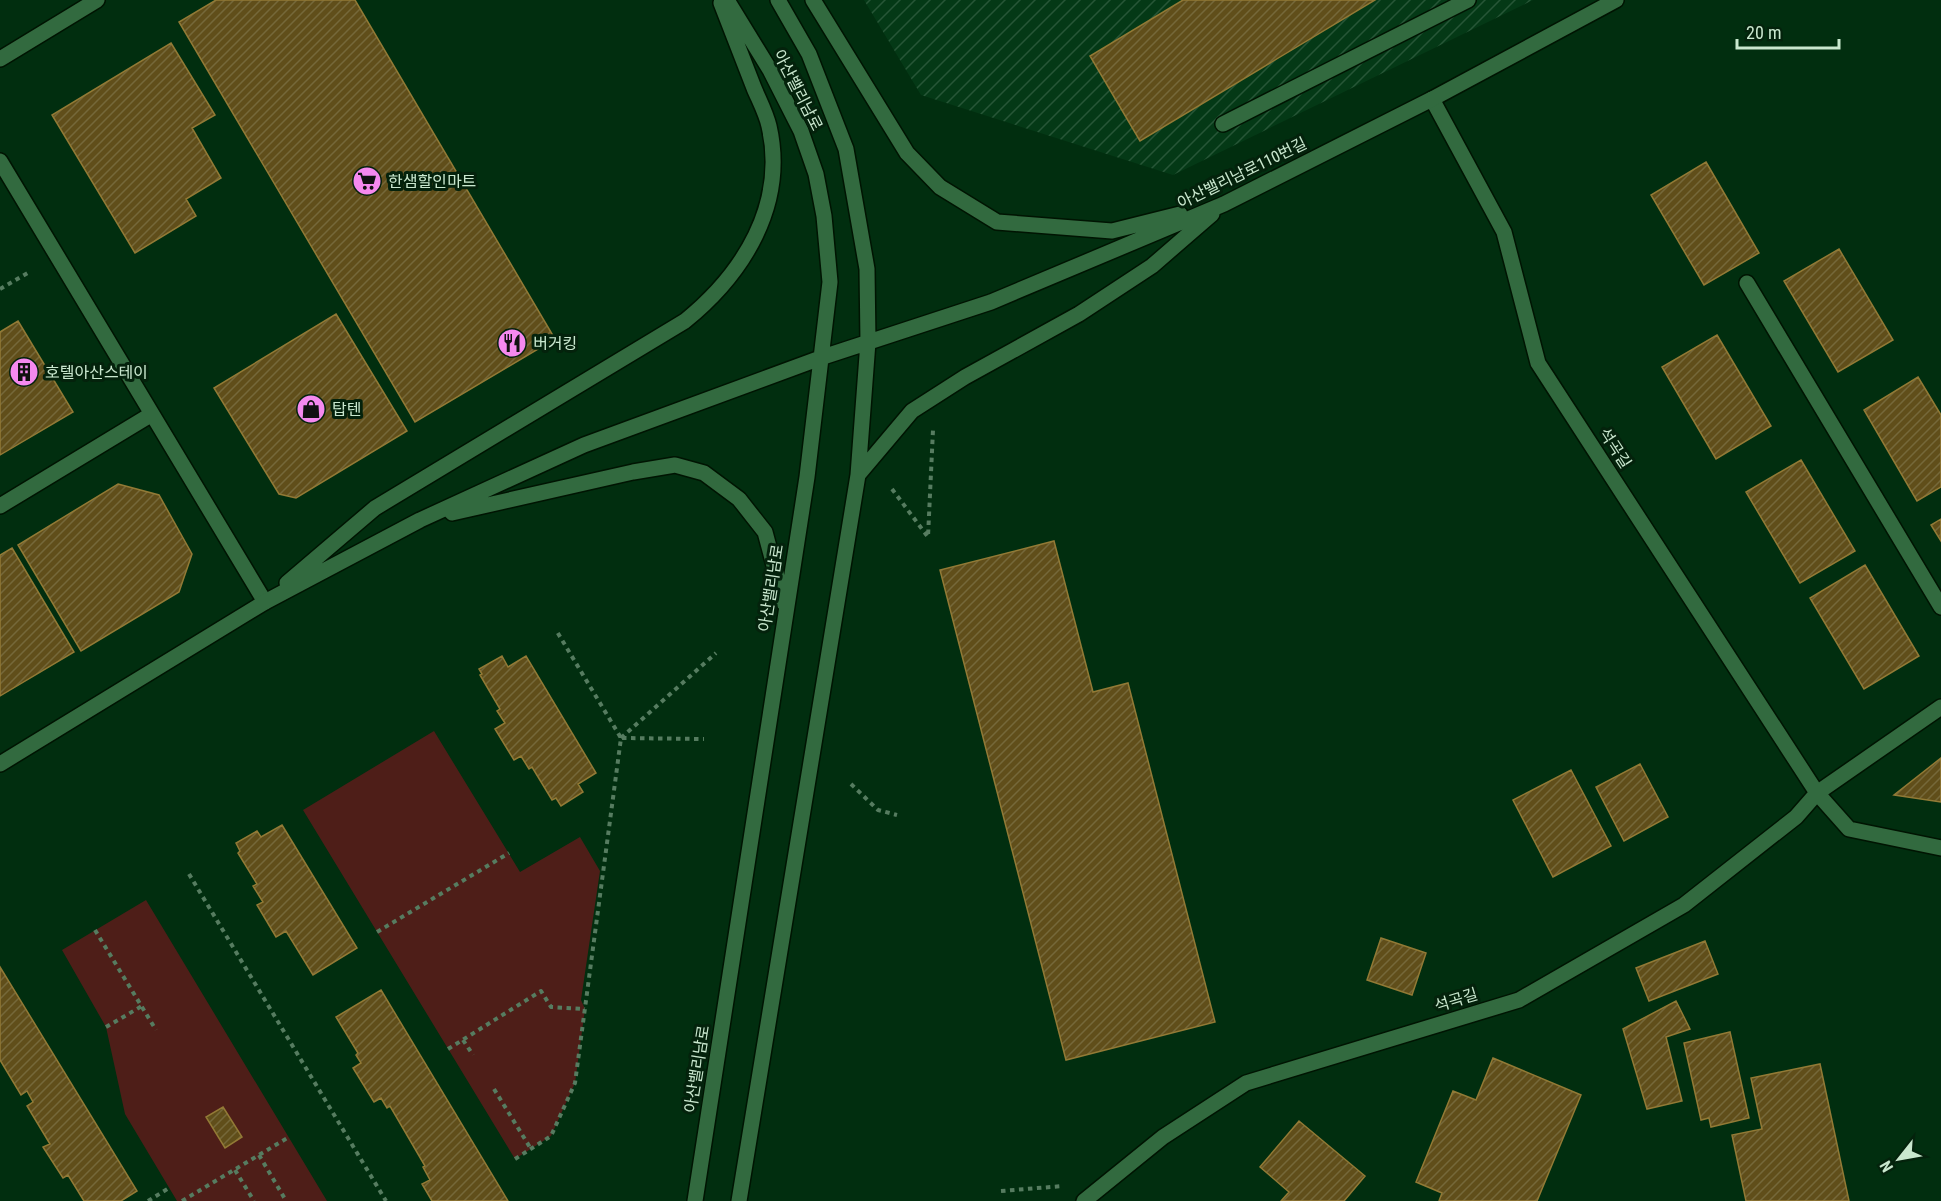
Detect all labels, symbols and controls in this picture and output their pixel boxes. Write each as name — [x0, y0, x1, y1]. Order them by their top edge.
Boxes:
scale bar — [1737, 12, 1839, 50]
text: 20 m — [1746, 22, 1781, 43]
street label: 아산밸리남로 — [769, 46, 827, 134]
street label: 아산밸리남로110번길 — [1174, 133, 1310, 213]
supermarket icon: 한샘할인마트 — [351, 165, 383, 197]
place label: 한샘할인마트 — [388, 172, 476, 191]
restaurant icon: 버거킹 — [496, 327, 528, 359]
place label: 버거킹 — [533, 334, 577, 353]
building icon: 호텔아산스테이 — [8, 356, 40, 388]
place label: 호텔아산스테이 — [45, 363, 148, 382]
shop icon: 탑텐 — [295, 393, 327, 425]
place label: 탑텐 — [332, 400, 361, 419]
street label: 석곡길 — [1595, 424, 1635, 472]
street label: 아산밸리남로 — [755, 543, 787, 633]
street label: 석곡길 — [1432, 984, 1480, 1016]
street label: 아산밸리남로 — [681, 1024, 713, 1114]
north arrow — [1869, 1129, 1929, 1189]
text: N — [1876, 1157, 1897, 1176]

